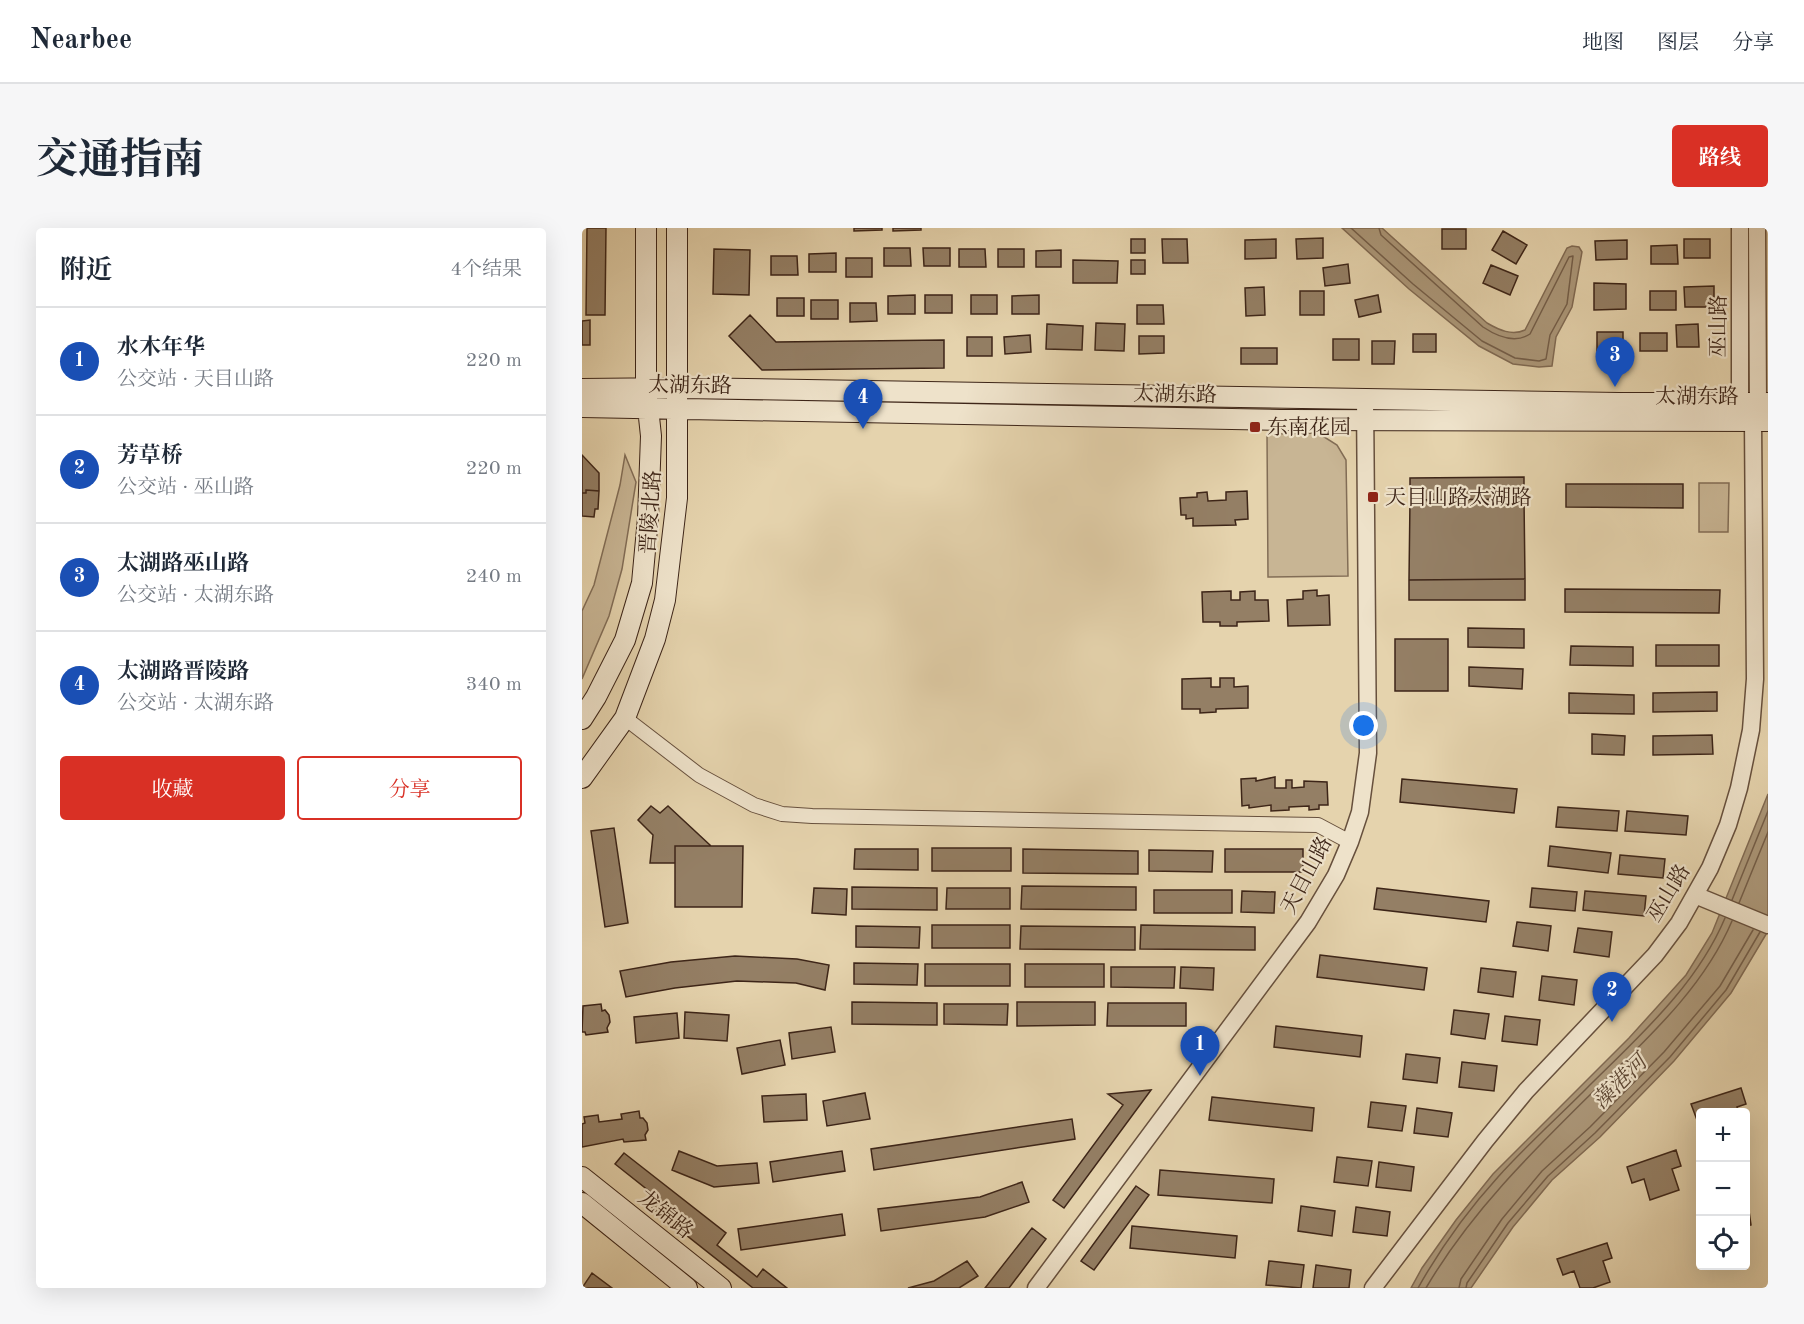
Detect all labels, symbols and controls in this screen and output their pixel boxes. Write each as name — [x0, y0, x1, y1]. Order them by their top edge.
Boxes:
text: Nearbee — [30, 27, 132, 55]
text: 地图 — [1582, 33, 1624, 54]
text: 图层 — [1657, 33, 1699, 54]
text: 分享 — [1732, 33, 1774, 54]
button: 路线 — [1672, 125, 1768, 187]
text: 交通指南 — [36, 141, 204, 183]
text: 附近 — [60, 258, 112, 284]
text: 4个结果 — [450, 260, 522, 280]
street label: 巫山路 — [1707, 295, 1730, 358]
text: 水木年华 — [117, 337, 205, 359]
pin: 3 — [1596, 338, 1634, 387]
text: 1 — [74, 351, 85, 371]
text: 220 m — [466, 351, 522, 371]
text: 公交站 · 天目山路 — [117, 370, 274, 390]
street label: 太湖东路 — [648, 373, 732, 398]
pin: 4 — [844, 380, 882, 429]
street label: 太湖东路 — [1133, 382, 1217, 407]
street label: 太湖东路 — [1655, 385, 1739, 408]
place label: 东南花园 — [1267, 416, 1351, 439]
marker: 东南花园 — [1248, 420, 1262, 434]
text: 芳草桥 — [117, 445, 183, 467]
text: 2 — [74, 459, 85, 479]
text: 220 m — [466, 459, 522, 479]
street label: 晋陵北路 — [636, 469, 665, 555]
text: 公交站 · 巫山路 — [117, 478, 254, 498]
place label: 天目山路太湖路 — [1385, 486, 1532, 509]
marker: 天目山路太湖路 — [1366, 490, 1380, 504]
text: 太湖路巫山路 — [117, 553, 249, 575]
text: 3 — [74, 567, 85, 587]
text: 240 m — [466, 567, 522, 587]
text: 公交站 · 太湖东路 — [117, 586, 274, 606]
text: 太湖路晋陵路 — [117, 661, 249, 683]
text: 4 — [74, 675, 85, 695]
text: 340 m — [466, 675, 522, 695]
text: 公交站 · 太湖东路 — [117, 694, 274, 714]
your location — [1349, 711, 1378, 740]
button: 收藏 — [60, 756, 285, 820]
button: 分享 — [297, 756, 522, 820]
street label: 天目山路 — [1277, 833, 1336, 918]
street label: 巫山路 — [1642, 860, 1695, 926]
pin: 2 — [1592, 972, 1632, 1022]
pin: 1 — [1180, 1026, 1220, 1076]
water label: 藻港河 — [1588, 1047, 1654, 1114]
map controls — [1696, 1108, 1750, 1270]
button: + — [1696, 1108, 1750, 1162]
button: − — [1696, 1162, 1750, 1216]
street label: 龙锦路 — [634, 1186, 697, 1243]
button: locate — [1696, 1216, 1750, 1270]

